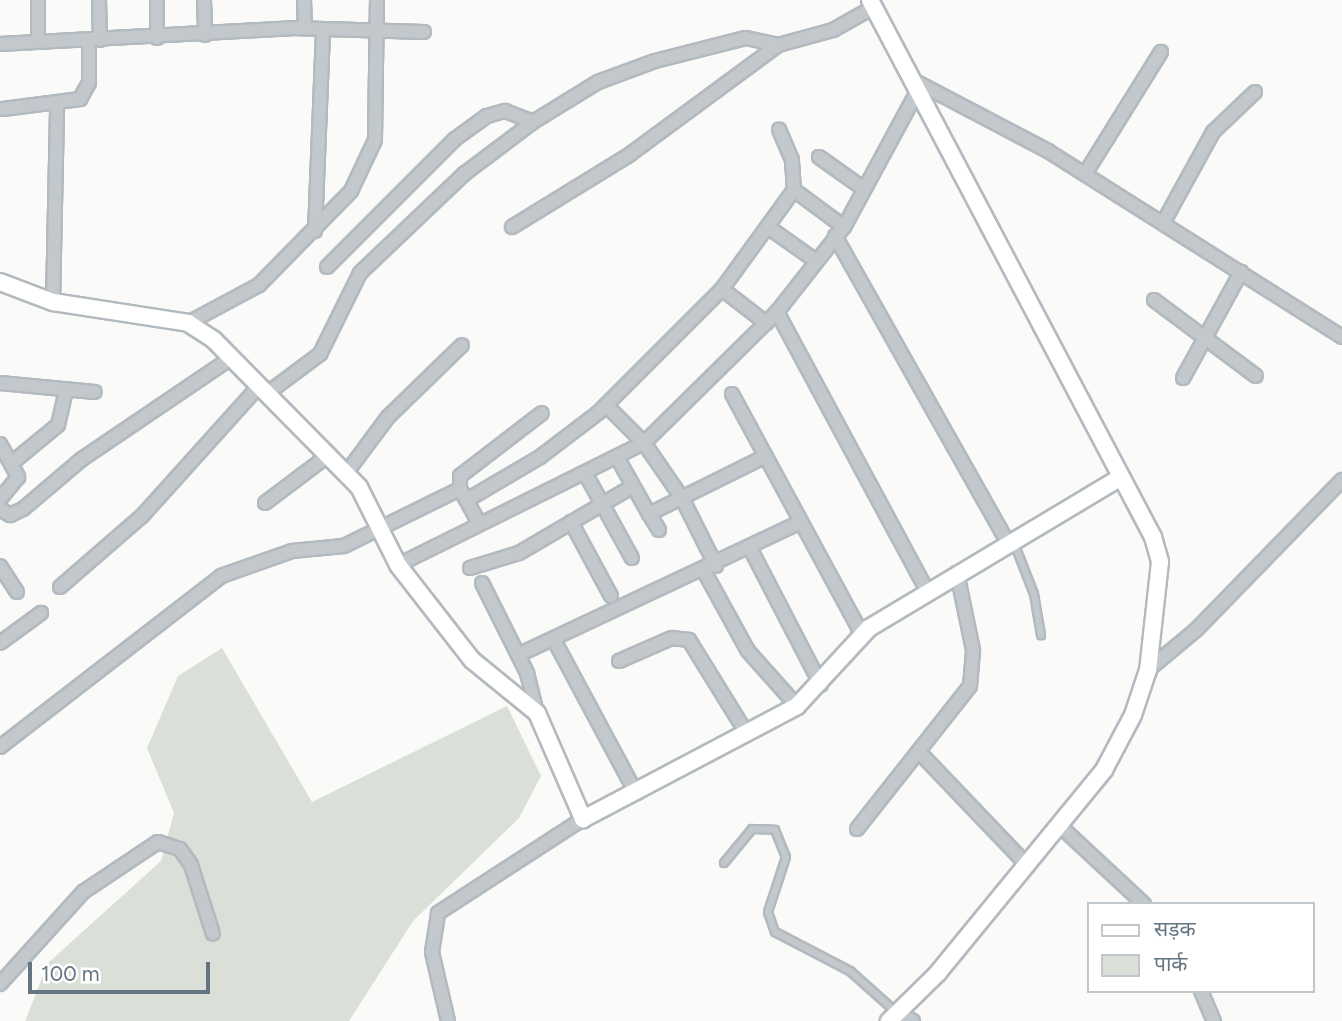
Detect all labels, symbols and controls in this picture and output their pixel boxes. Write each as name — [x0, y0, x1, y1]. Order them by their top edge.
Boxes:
legend — [1086, 902, 1314, 993]
text: सड़क — [1154, 916, 1196, 941]
scale bar — [32, 948, 214, 992]
text: पार्क — [1154, 951, 1188, 976]
text: 100 m — [41, 961, 100, 986]

